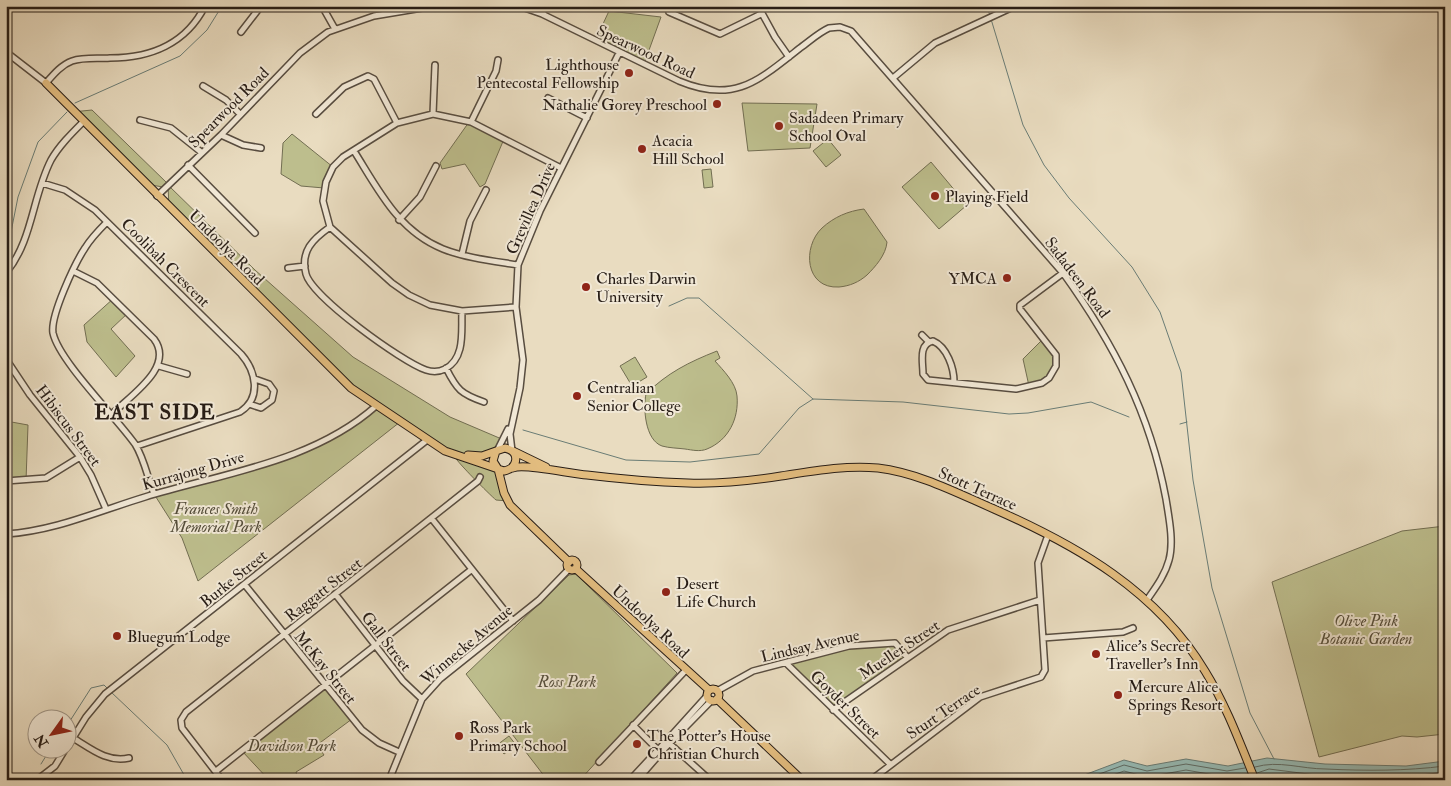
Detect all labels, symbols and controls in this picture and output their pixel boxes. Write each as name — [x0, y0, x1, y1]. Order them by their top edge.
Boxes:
street label: Spearwood Road — [593, 20, 698, 84]
place label: Lighthouse Pentecostal Fellowship — [476, 55, 619, 94]
street label: Spearwood Road — [184, 63, 274, 153]
marker: Lighthouse Pentecostal Fellowship — [623, 67, 635, 79]
place label: Nathalie Gorey Preschool — [542, 95, 707, 115]
marker: Nathalie Gorey Preschool — [711, 98, 723, 110]
place label: Sadadeen Primary School Oval — [789, 108, 904, 146]
marker: Sadadeen Primary School Oval — [773, 120, 785, 132]
place label: Acacia Hill School — [651, 131, 724, 169]
marker: Acacia Hill School — [636, 143, 648, 155]
street label: Grevillea Drive — [502, 159, 560, 258]
place label: Playing Field — [945, 187, 1028, 207]
marker: Playing Field — [929, 190, 941, 202]
street label: Undoolya Road — [184, 206, 268, 290]
street label: Coolibah Crescent — [117, 214, 214, 311]
street label: Sadadeen Road — [1040, 233, 1114, 322]
place label: Charles Darwin University — [596, 269, 696, 307]
place label: YMCA — [949, 269, 997, 289]
marker: YMCA — [1001, 272, 1013, 284]
marker: Charles Darwin University — [580, 281, 592, 293]
place label: Centralian Senior College — [587, 378, 681, 416]
street label: Hibiscus Street — [31, 381, 105, 470]
marker: Centralian Senior College — [571, 390, 583, 402]
district label: EAST SIDE — [94, 399, 216, 426]
street label: Kurrajong Drive — [140, 447, 247, 495]
street label: Stott Terrace — [935, 463, 1020, 515]
park label: Frances Smith Memorial Park — [169, 499, 262, 537]
street label: Burke Street — [196, 546, 271, 612]
street label: Raggatt Street — [281, 553, 366, 626]
place label: Desert Life Church — [676, 574, 757, 612]
street label: Undoolya Road — [607, 581, 693, 663]
marker: Desert Life Church — [660, 586, 672, 598]
street label: Winnecke Avenue — [416, 600, 517, 690]
street label: Gall Street — [357, 608, 416, 675]
park label: Olive Pink Botanic Garden — [1319, 611, 1412, 649]
street label: Mueller Street — [855, 616, 944, 684]
street label: Lindsay Avenue — [759, 625, 862, 667]
place label: Bluegum Lodge — [127, 627, 231, 647]
street label: McKay Street — [290, 627, 361, 708]
marker: Bluegum Lodge — [111, 630, 123, 642]
place label: Alice's Secret Traveller's Inn — [1105, 636, 1198, 674]
marker: Alice's Secret Traveller's Inn — [1090, 648, 1102, 660]
street label: Goyder Street — [806, 666, 885, 743]
park label: Ross Park — [537, 672, 597, 692]
place label: Mercure Alice Springs Resort — [1128, 677, 1222, 716]
street label: Sturt Terrace — [903, 680, 985, 744]
marker: Mercure Alice Springs Resort — [1112, 689, 1124, 701]
north arrow — [28, 708, 78, 758]
place label: Ross Park Primary School — [469, 718, 567, 756]
place label: The Potter's House Christian Church — [647, 726, 771, 764]
marker: Ross Park Primary School — [453, 730, 465, 742]
text: N — [31, 731, 53, 752]
park label: Davidson Park — [247, 736, 337, 756]
marker: The Potter's House Christian Church — [631, 738, 643, 750]

